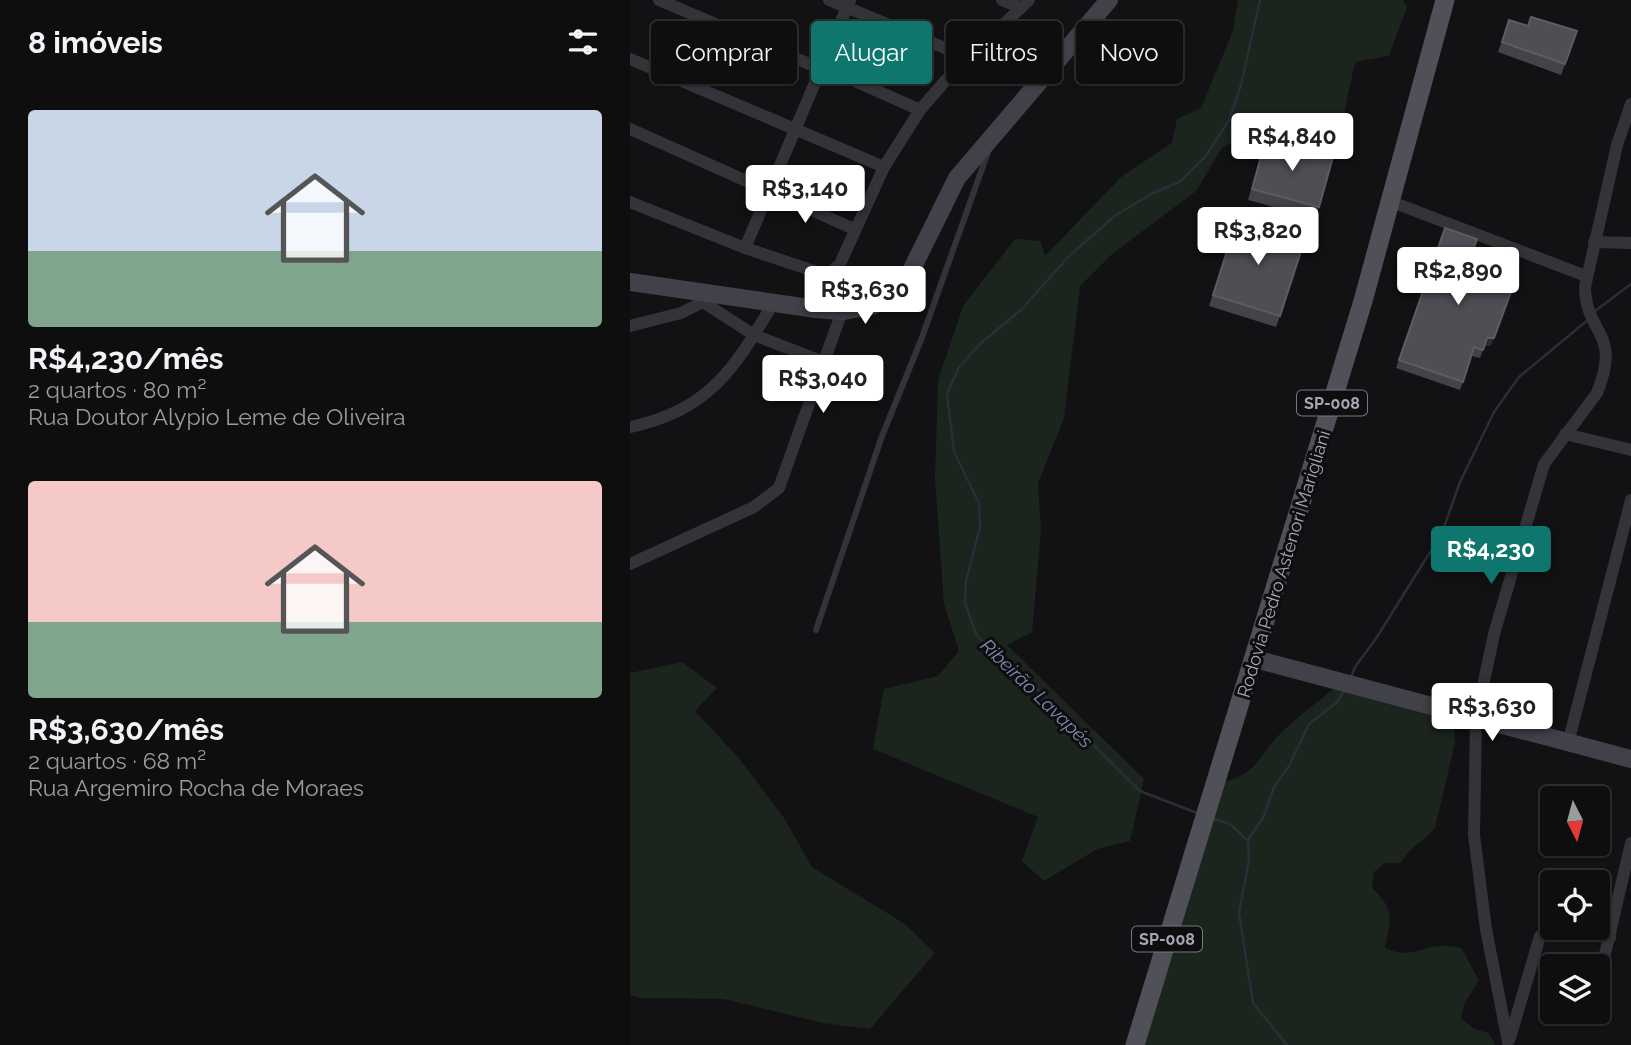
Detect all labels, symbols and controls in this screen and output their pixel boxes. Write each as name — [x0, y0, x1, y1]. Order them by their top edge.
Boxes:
chip: Comprar — [651, 21, 797, 84]
chip: Alugar — [811, 21, 932, 84]
chip: Filtros — [946, 21, 1062, 84]
chip: Novo — [1076, 21, 1183, 84]
icon: filters — [564, 23, 602, 61]
text: 8 imóveis — [28, 25, 163, 60]
pin: R$4,840 — [1227, 114, 1357, 173]
text: R$4,840 — [1247, 122, 1337, 149]
icon: home — [252, 155, 378, 281]
pin: R$3,140 — [740, 166, 870, 225]
text: R$3,140 — [762, 174, 848, 201]
pin: R$3,820 — [1193, 208, 1323, 267]
text: R$3,820 — [1214, 216, 1302, 243]
pin: R$2,890 — [1393, 247, 1523, 307]
text: R$2,890 — [1413, 256, 1503, 283]
pin: R$3,630 — [800, 266, 930, 326]
text: R$3,630 — [821, 275, 909, 302]
text: R$4,230/mês — [28, 341, 224, 376]
pin: R$3,040 — [758, 356, 888, 415]
text: R$3,040 — [778, 364, 868, 391]
text: 2 quartos · 80 m² — [28, 376, 206, 403]
road number: SP-008 — [1297, 390, 1367, 416]
text: Rua Doutor Alypio Leme de Oliveira — [28, 403, 406, 430]
street label: Rodovia Pedro Astenori Marigliani — [1233, 428, 1334, 700]
icon: home — [252, 526, 378, 652]
pin: R$4,230 — [1426, 526, 1556, 586]
text: R$4,230 — [1447, 535, 1535, 562]
water label: Ribeirão Lavapés — [976, 634, 1098, 752]
pin: R$3,630 — [1427, 684, 1557, 743]
text: R$3,630 — [1448, 692, 1536, 719]
text: R$3,630/mês — [28, 712, 224, 747]
text: 2 quartos · 68 m² — [28, 747, 206, 774]
text: Rua Argemiro Rocha de Moraes — [28, 774, 364, 801]
north arrow — [1540, 786, 1610, 856]
map controls — [1540, 786, 1610, 1024]
button: locate — [1540, 870, 1610, 940]
road number: SP-008 — [1132, 926, 1202, 951]
button: layers — [1540, 954, 1610, 1024]

